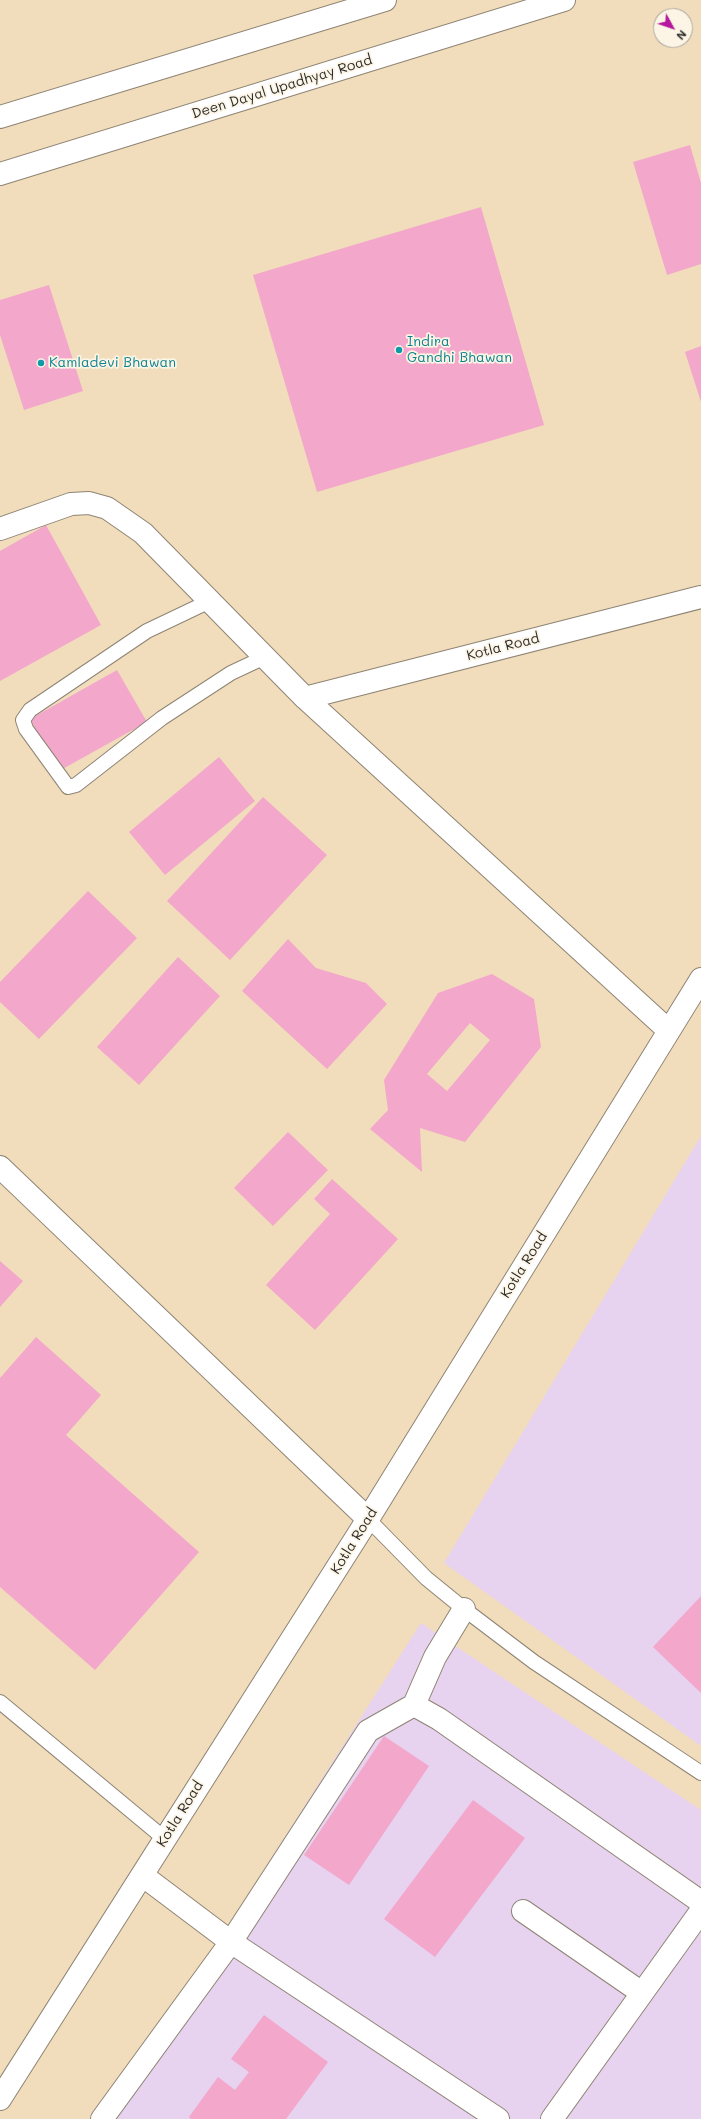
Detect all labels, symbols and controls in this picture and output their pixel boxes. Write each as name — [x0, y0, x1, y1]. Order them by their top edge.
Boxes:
north arrow — [653, 8, 693, 48]
text: N — [673, 27, 690, 43]
street label: Deen Dayal Upadhyay Road — [190, 52, 374, 122]
place label: Indira Gandhi Bhawan — [407, 334, 512, 366]
marker: Indira Gandhi Bhawan — [394, 345, 404, 355]
place label: Kamladevi Bhawan — [49, 355, 176, 371]
marker: Kamladevi Bhawan — [36, 358, 46, 368]
street label: Kotla Road — [465, 630, 541, 664]
street label: Kotla Road — [497, 1229, 551, 1301]
street label: Kotla Road — [327, 1505, 381, 1577]
street label: Kotla Road — [153, 1778, 207, 1850]

